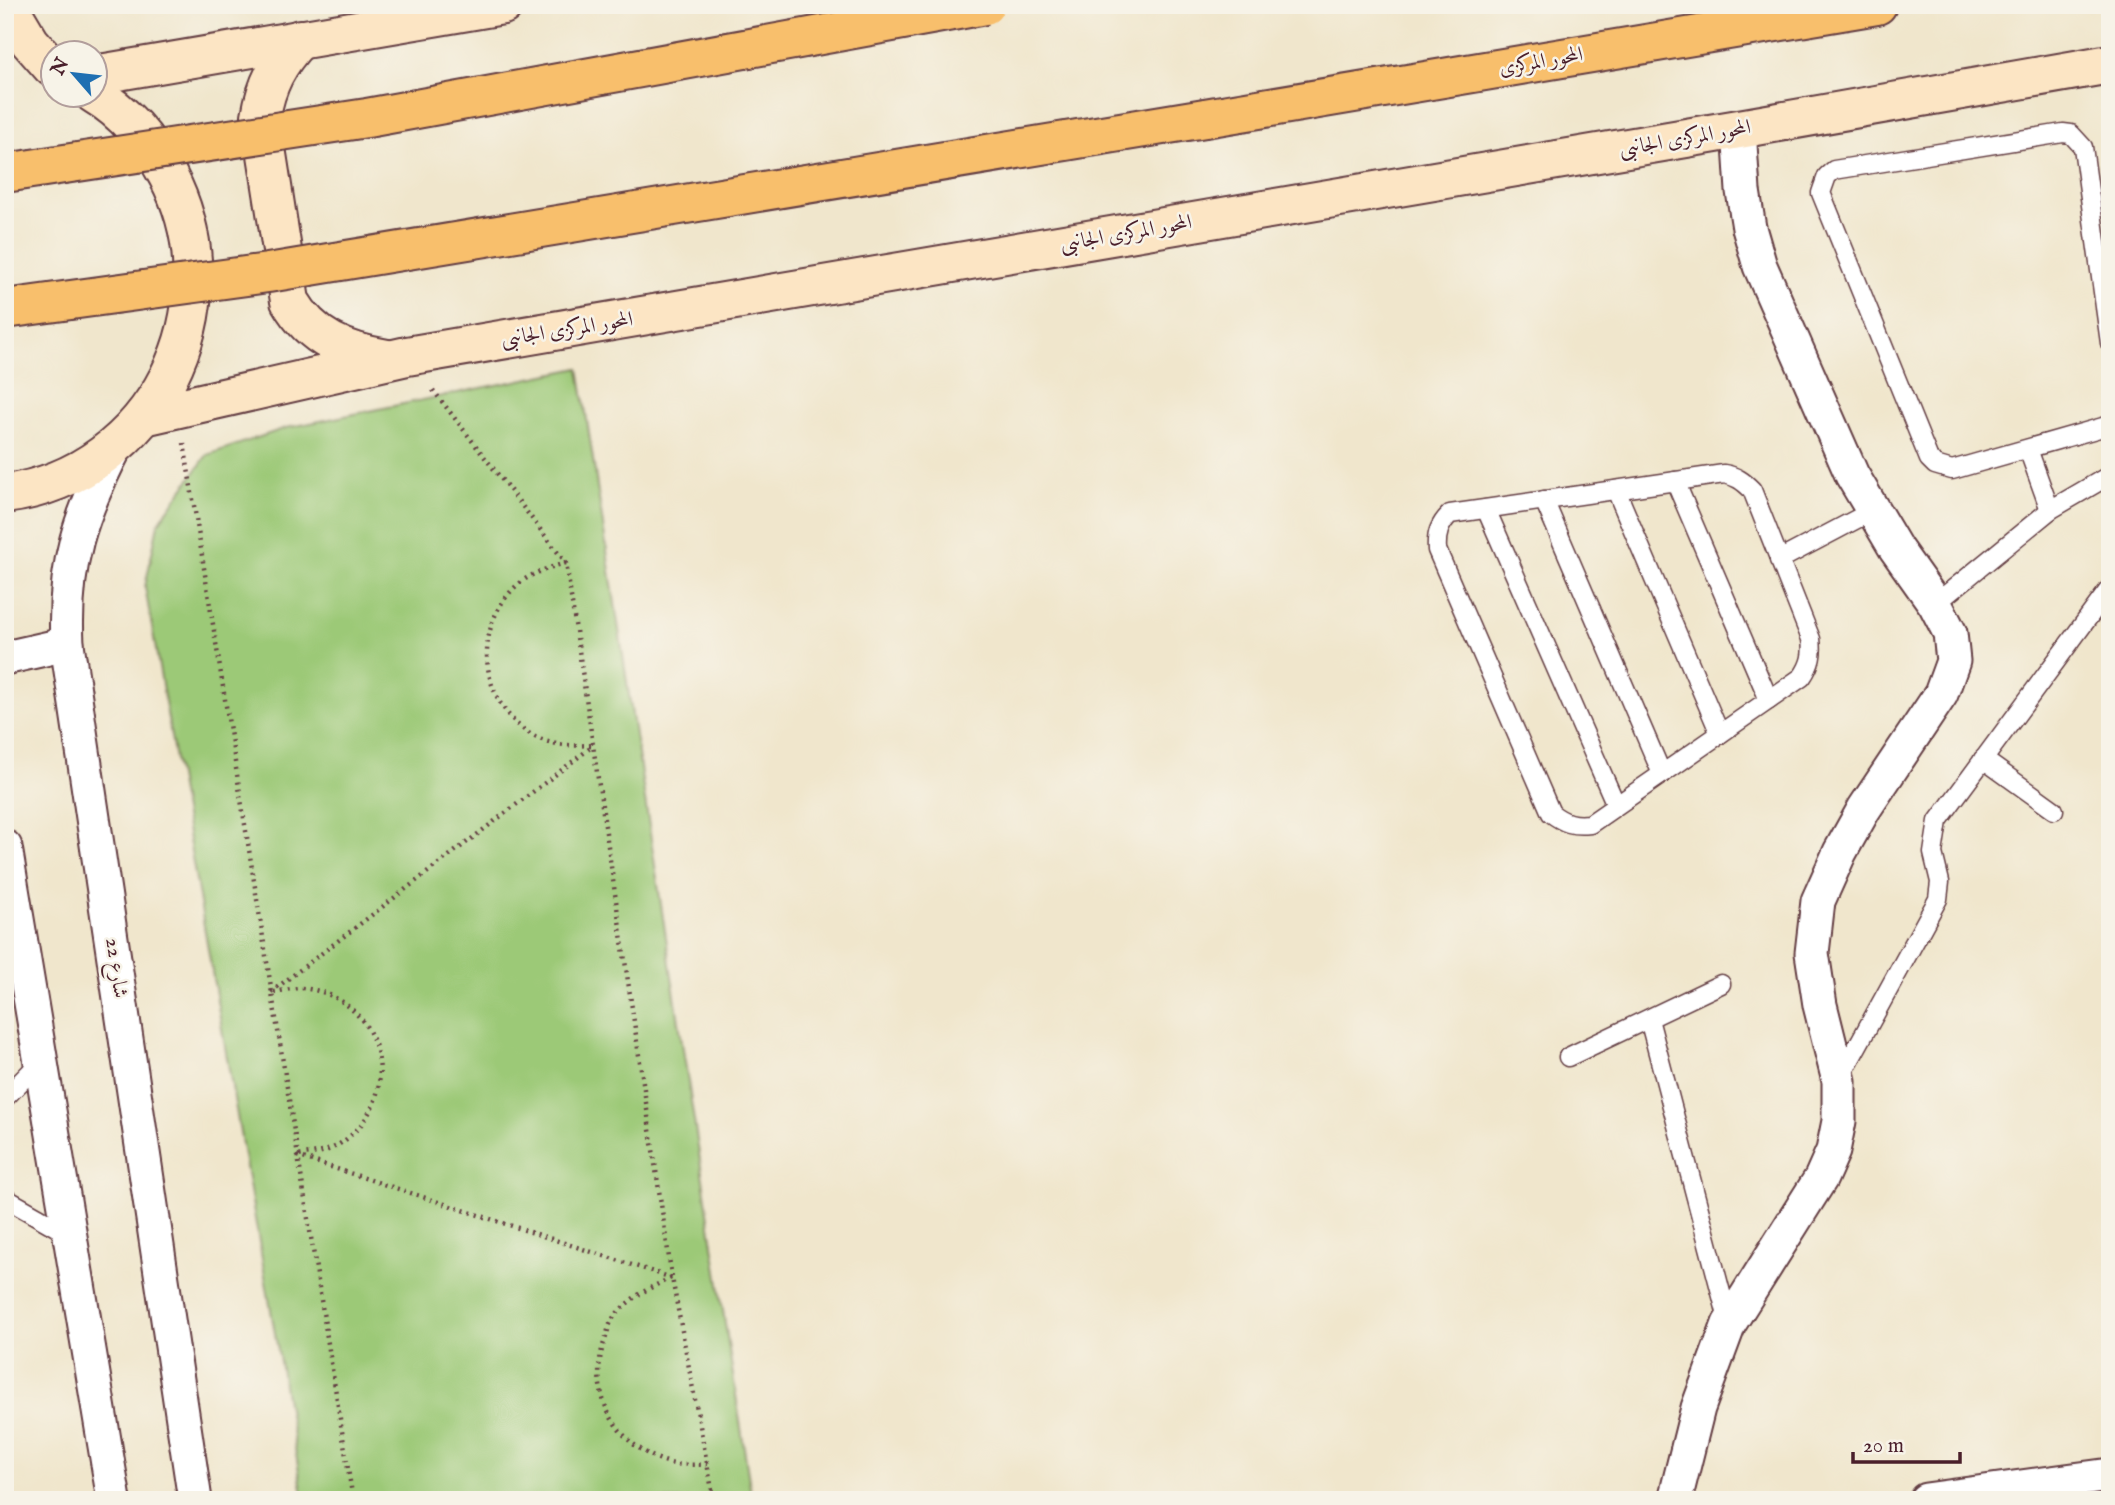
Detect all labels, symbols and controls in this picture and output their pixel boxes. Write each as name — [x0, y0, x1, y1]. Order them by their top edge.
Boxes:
north arrow — [38, 38, 108, 108]
street label: المحور المركزى — [1497, 41, 1585, 83]
text: N — [46, 54, 75, 81]
street label: المحور المركزى الجانبى — [1617, 114, 1753, 164]
street label: المحور المركزى الجانبى — [1058, 209, 1194, 259]
street label: المحور المركزى الجانبى — [499, 306, 635, 354]
street label: شارع 22 — [95, 936, 134, 1000]
scale bar — [1853, 1421, 1959, 1465]
text: 20 m — [1863, 1433, 1904, 1460]

